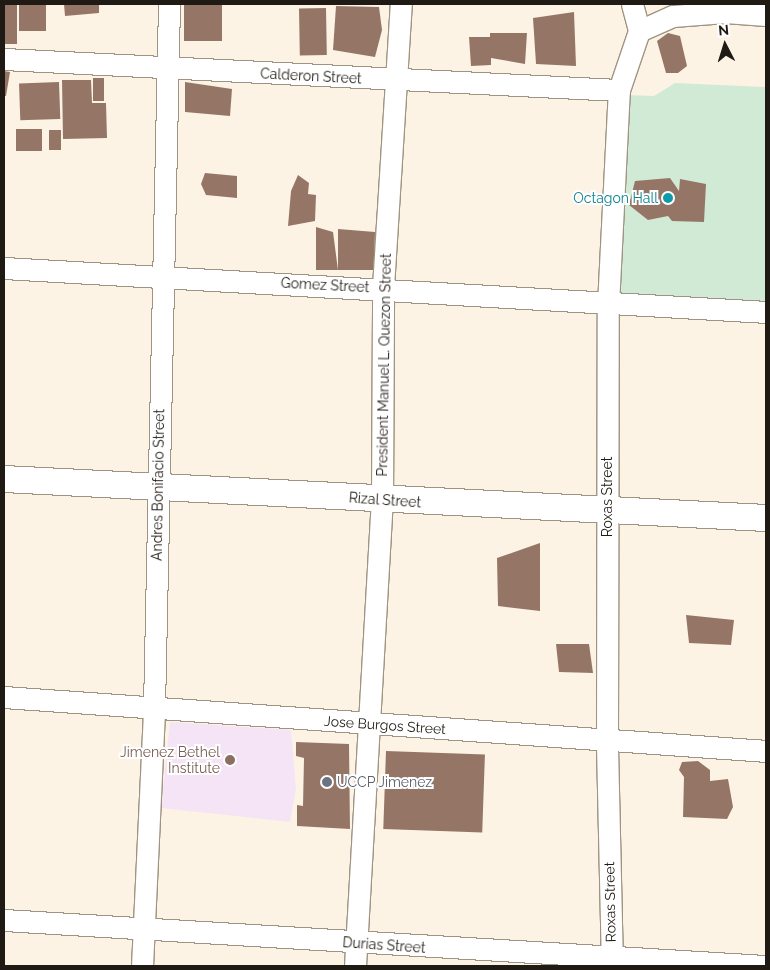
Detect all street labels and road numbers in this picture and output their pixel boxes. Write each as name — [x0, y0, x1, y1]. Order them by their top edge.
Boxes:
street label: Calderon Street — [260, 65, 362, 87]
street label: President Manuel L. Quezon Street — [374, 253, 394, 477]
street label: Gomez Street — [280, 274, 370, 296]
street label: Andres Bonifacio Street — [148, 409, 168, 561]
street label: Roxas Street — [599, 457, 615, 537]
street label: Rizal Street — [348, 489, 422, 511]
street label: Jose Burgos Street — [324, 712, 446, 738]
street label: Roxas Street — [601, 862, 619, 942]
street label: Durias Street — [342, 934, 426, 956]

